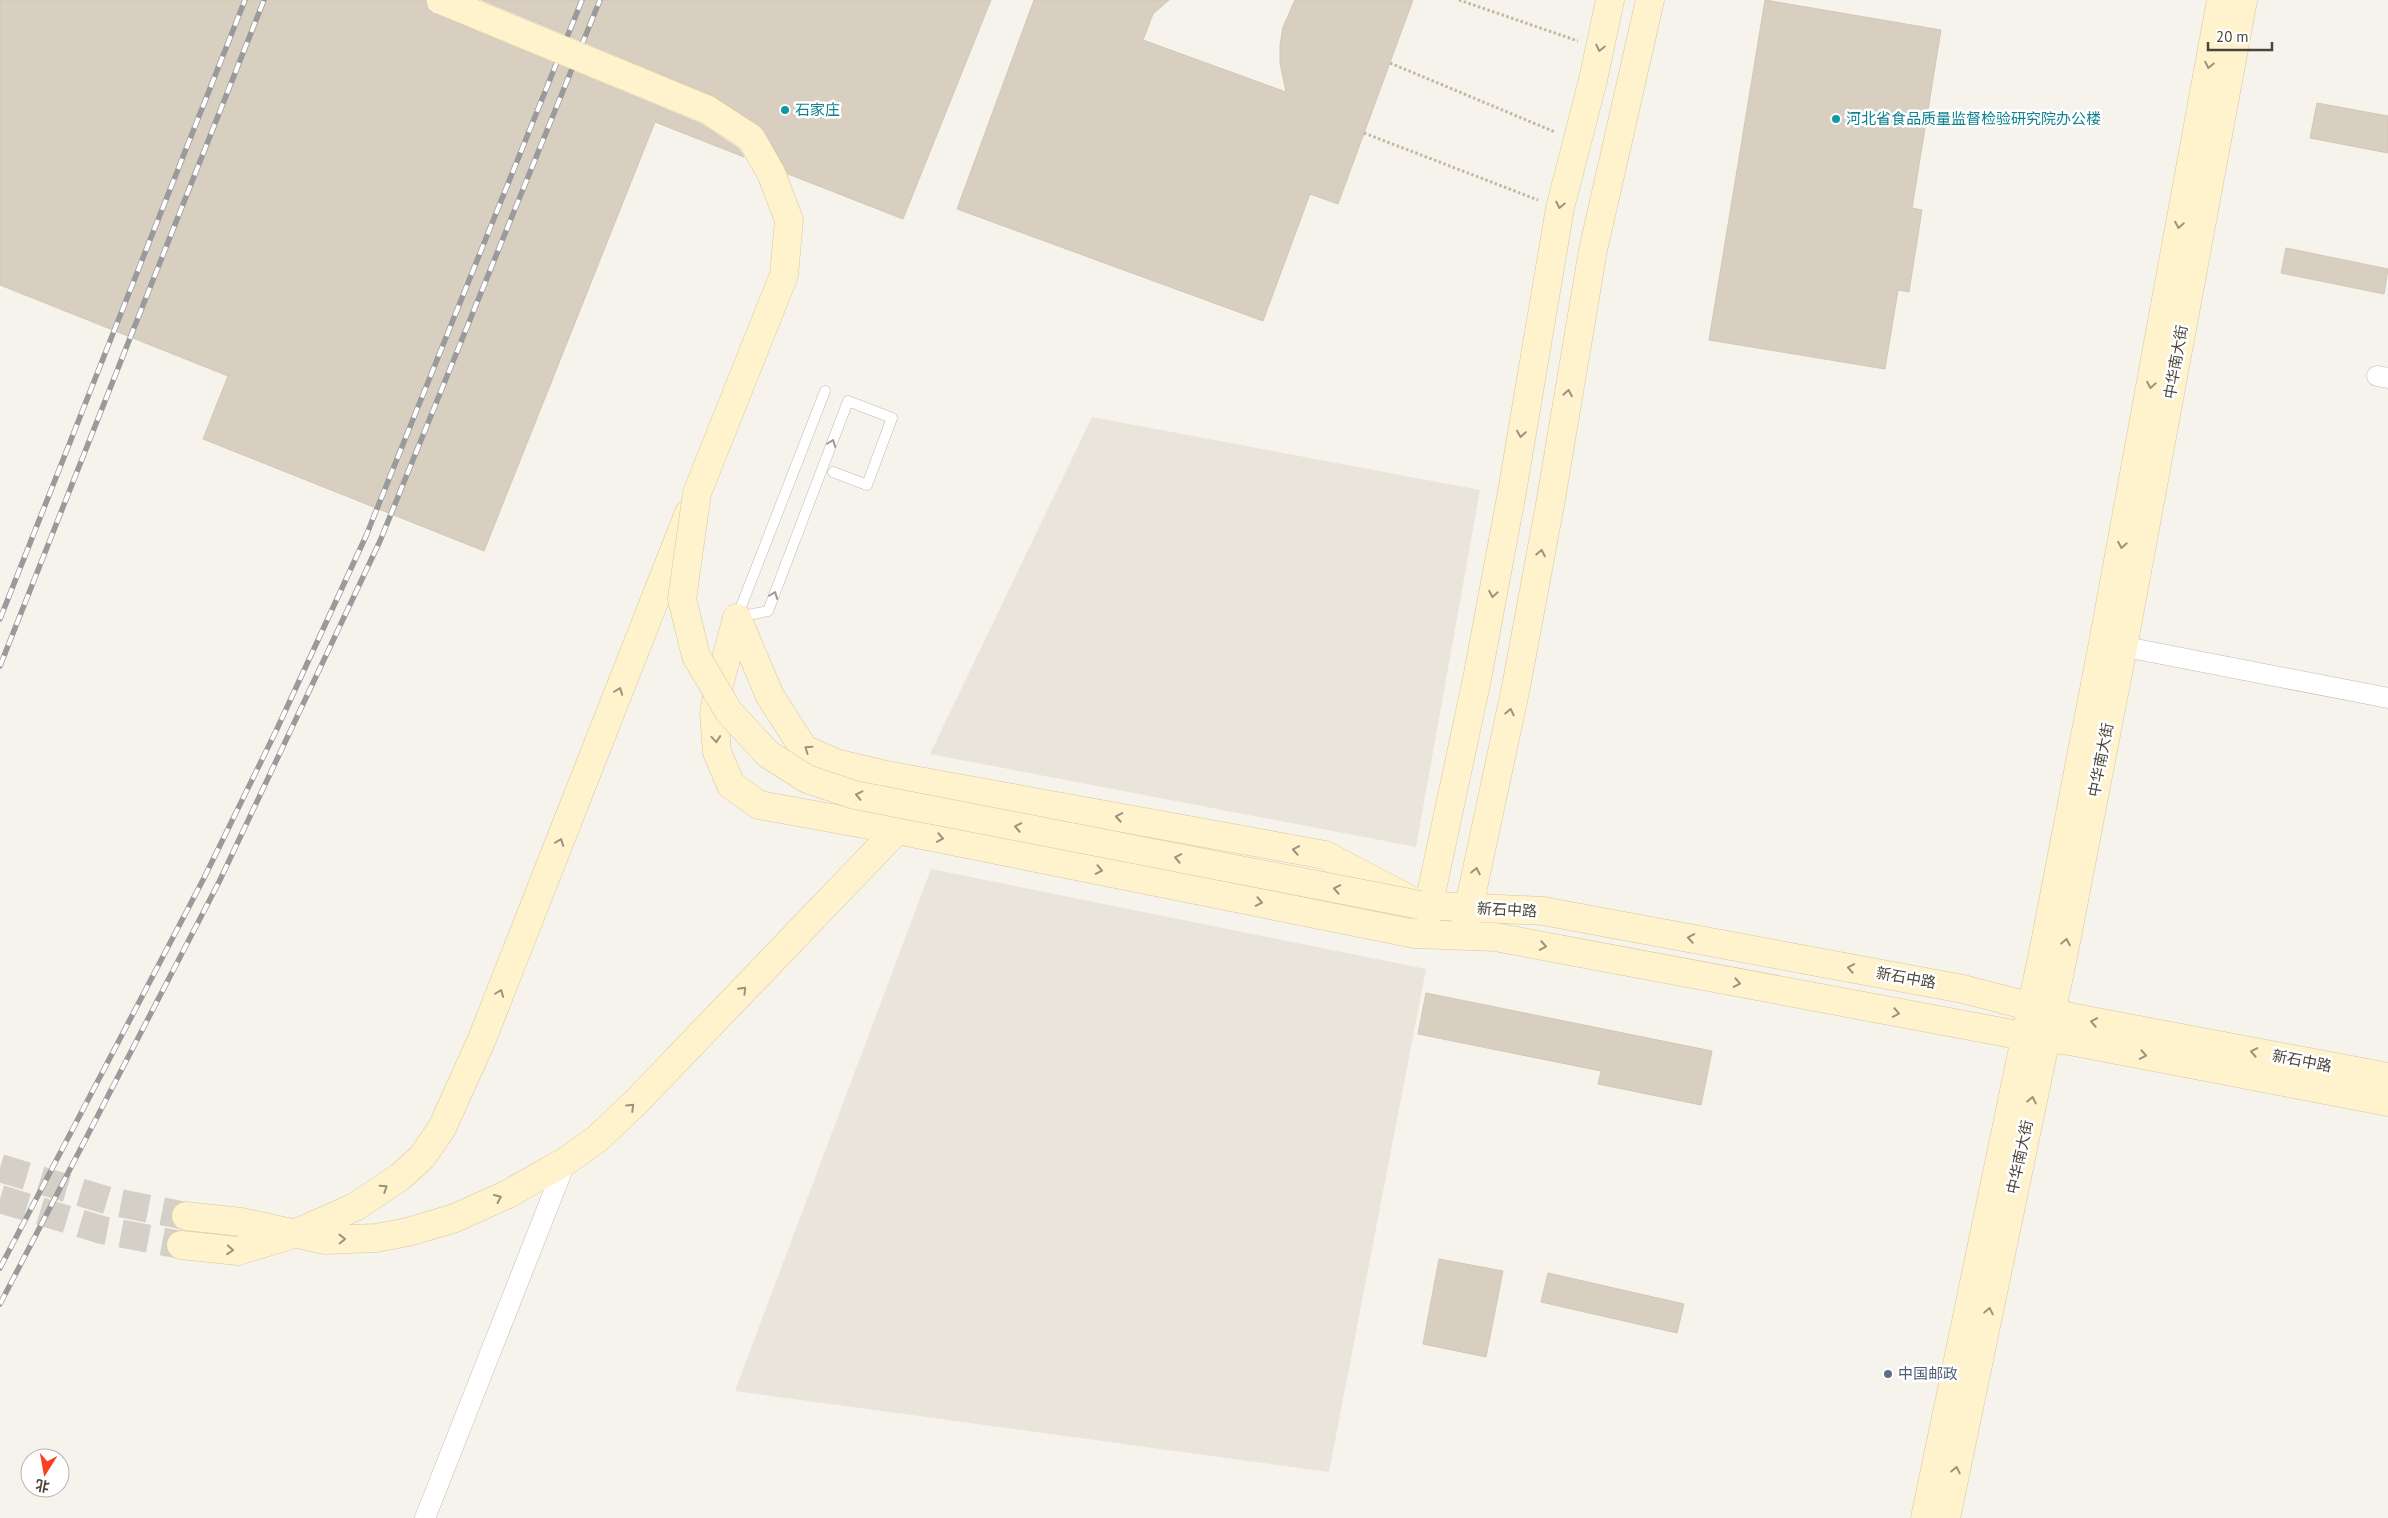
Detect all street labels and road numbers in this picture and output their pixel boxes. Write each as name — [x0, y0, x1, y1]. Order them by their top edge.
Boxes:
street label: 中华南大街 — [2160, 323, 2191, 401]
street label: 中华南大街 — [2084, 721, 2117, 799]
street label: 新石中路 — [1477, 898, 1537, 921]
street label: 新石中路 — [1875, 963, 1937, 992]
street label: 新石中路 — [2271, 1045, 2333, 1076]
street label: 中华南大街 — [2002, 1118, 2037, 1196]

